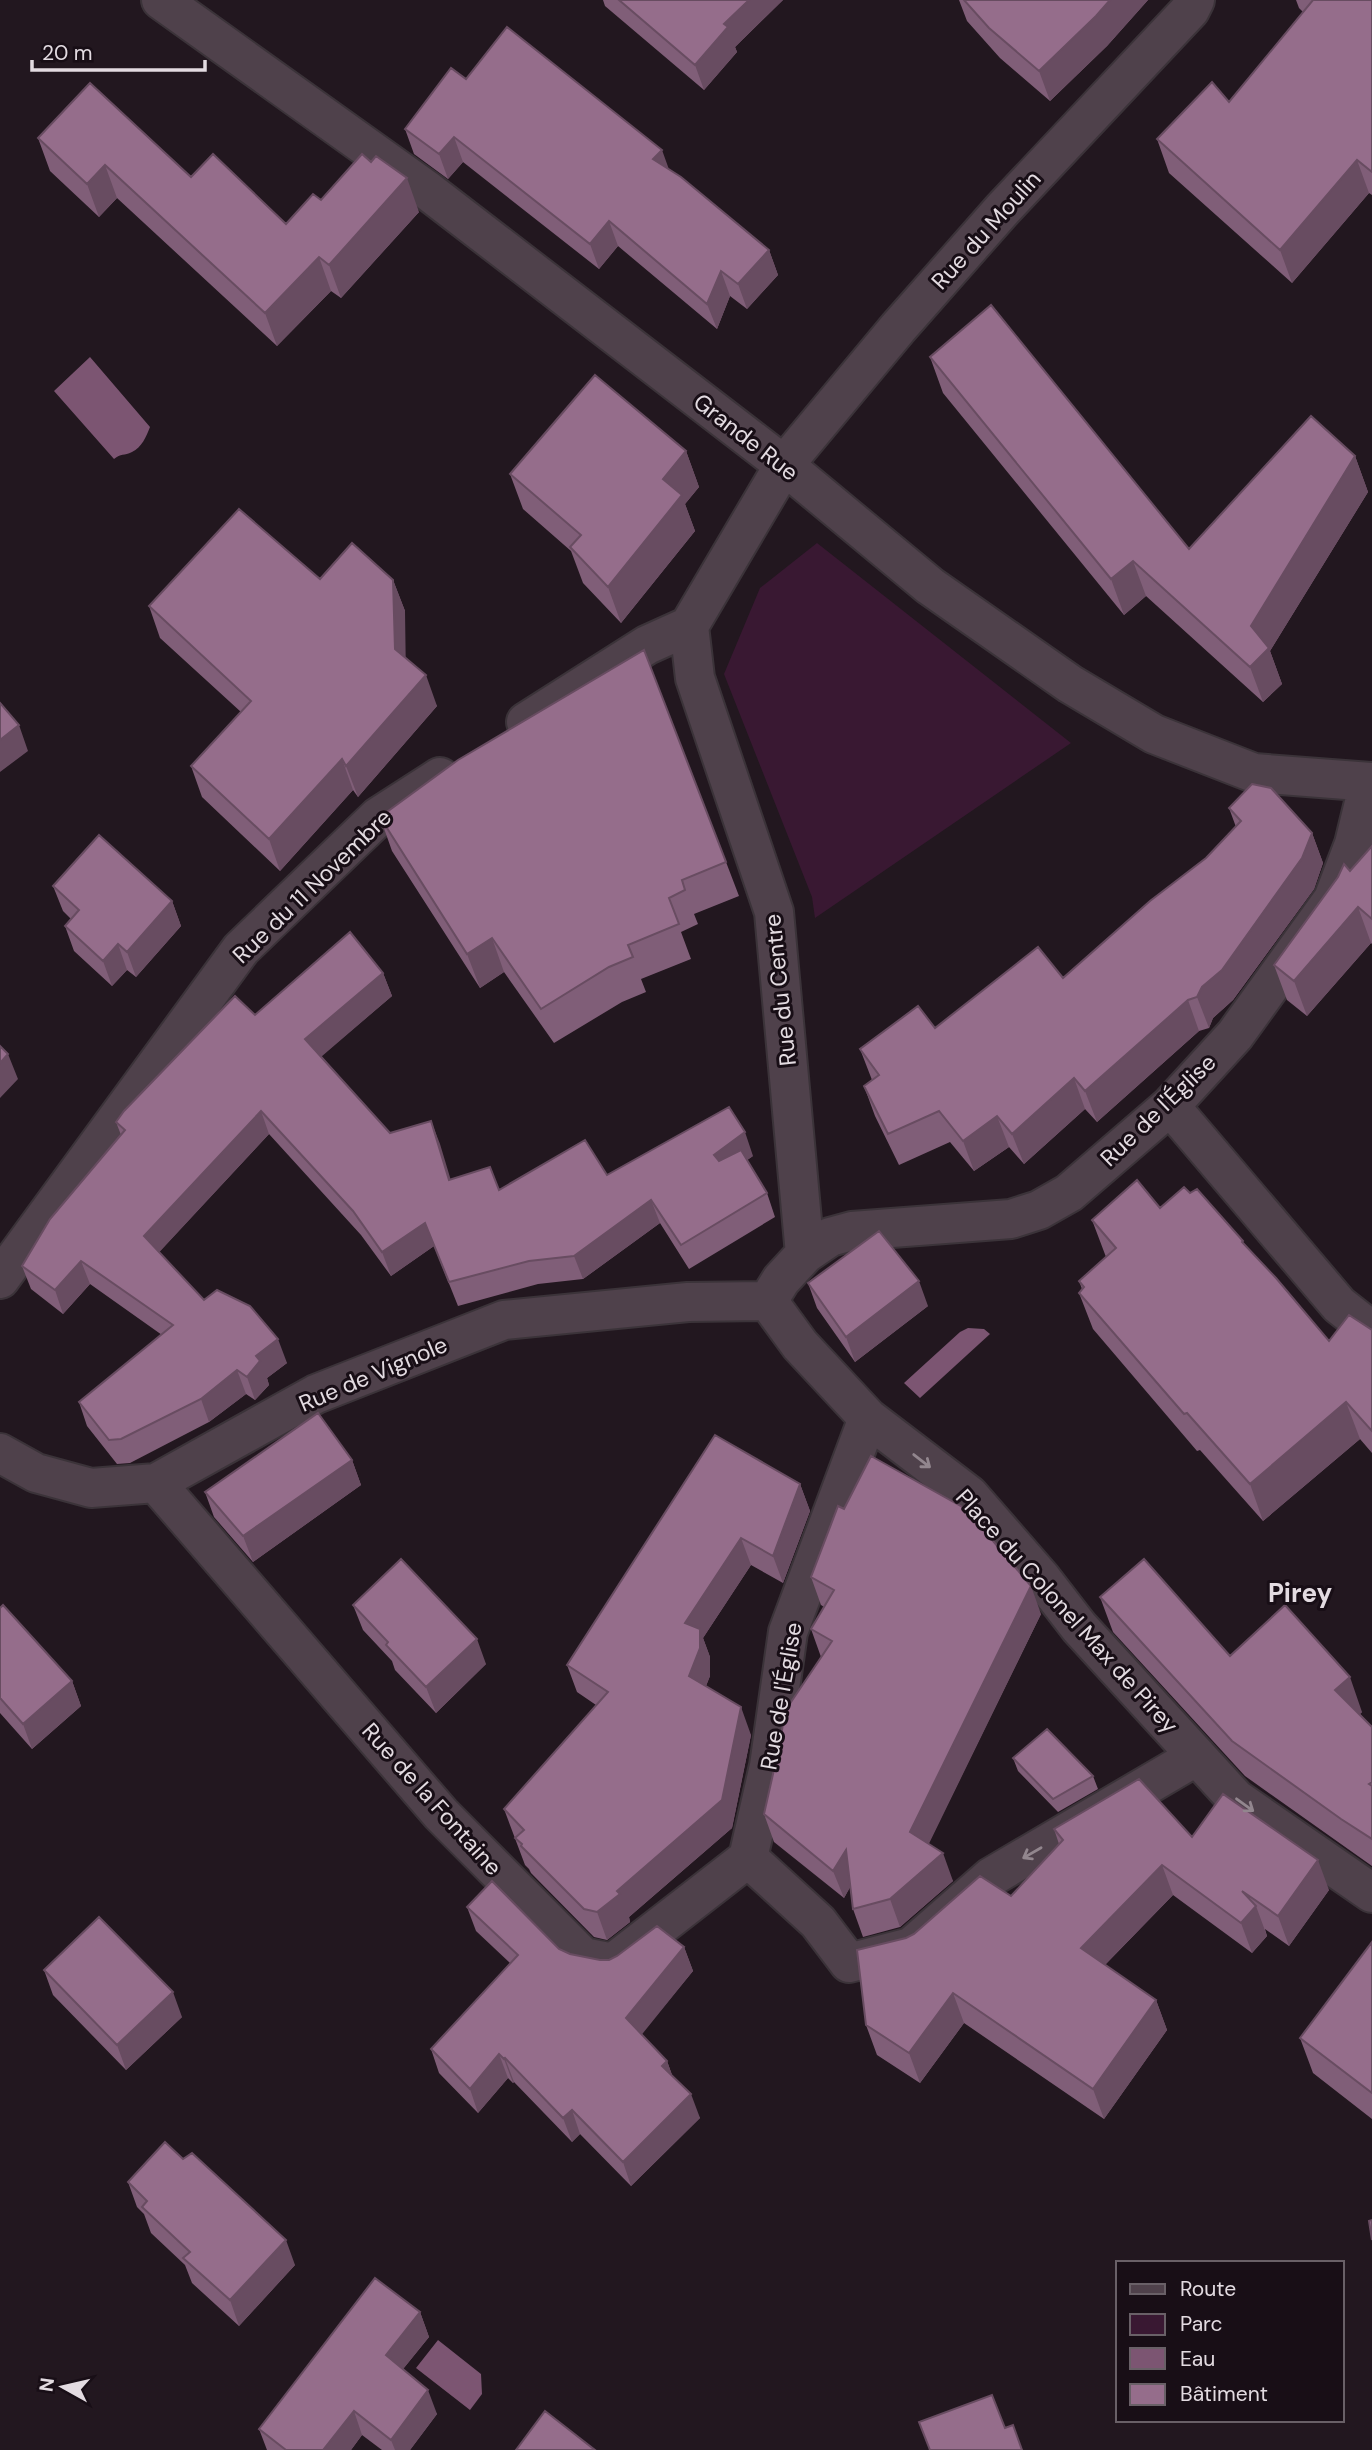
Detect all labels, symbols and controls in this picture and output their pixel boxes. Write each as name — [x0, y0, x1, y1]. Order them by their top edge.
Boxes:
scale bar — [32, 28, 205, 72]
text: 20 m — [42, 39, 93, 67]
street label: Rue du Moulin — [925, 164, 1047, 296]
street label: Grande Rue — [687, 387, 805, 487]
street label: Rue du 11 Novembre — [226, 802, 398, 970]
street label: Rue du Centre — [757, 913, 803, 1067]
street label: Rue de l'Église — [1094, 1047, 1222, 1173]
street label: Rue de Vignole — [294, 1329, 452, 1419]
one-way arrow — [912, 1453, 931, 1468]
street label: Place du Colonel Max de Pirey — [949, 1483, 1185, 1740]
district label: Pirey — [1268, 1576, 1332, 1610]
street label: Rue de l'Église — [753, 1620, 809, 1772]
street label: Rue de la Fontaine — [355, 1716, 509, 1882]
one-way arrow — [1235, 1797, 1254, 1812]
one-way arrow — [1023, 1846, 1043, 1860]
legend — [1116, 2261, 1344, 2422]
text: Route — [1180, 2275, 1236, 2303]
text: Parc — [1180, 2310, 1223, 2338]
text: Eau — [1180, 2345, 1215, 2373]
north arrow — [28, 2352, 98, 2422]
text: N — [33, 2376, 60, 2393]
text: Bâtiment — [1180, 2380, 1268, 2408]

